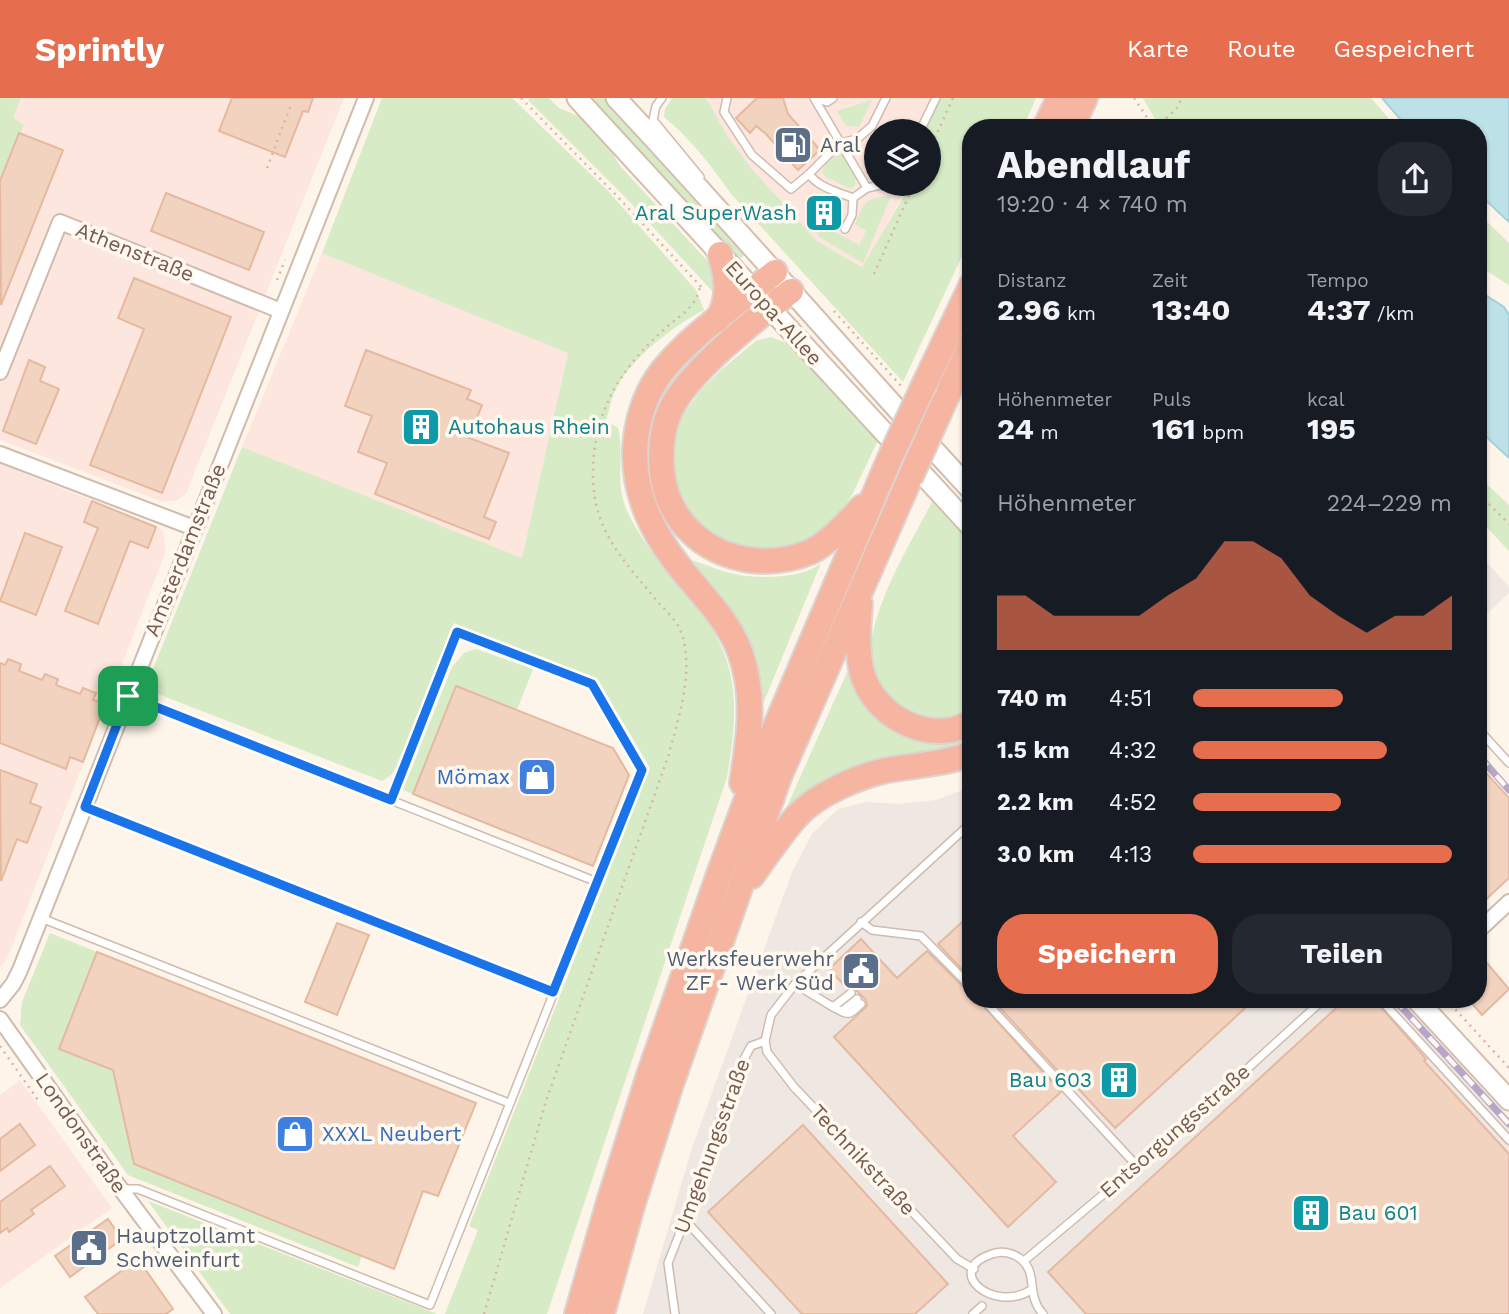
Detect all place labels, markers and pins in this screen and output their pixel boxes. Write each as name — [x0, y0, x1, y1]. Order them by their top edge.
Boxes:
fuel station icon: Aral — [772, 124, 814, 166]
place label: Aral — [820, 132, 861, 157]
building icon: Aral SuperWash — [803, 192, 845, 234]
place label: Aral SuperWash — [635, 200, 797, 225]
building icon: Autohaus Rhein — [400, 406, 442, 448]
place label: Autohaus Rhein — [448, 414, 610, 439]
pin — [98, 666, 158, 726]
shop icon: Mömax — [516, 756, 558, 798]
place label: Mömax — [437, 764, 510, 789]
place label: Werksfeuerwehr ZF - Werk Süd — [666, 946, 834, 995]
public building icon: Werksfeuerwehr ZF - Werk Süd — [840, 950, 882, 992]
building icon: Bau 603 — [1098, 1059, 1140, 1101]
place label: Bau 603 — [1009, 1067, 1092, 1092]
shop icon: XXXL Neubert — [274, 1113, 316, 1155]
place label: XXXL Neubert — [322, 1121, 462, 1146]
building icon: Bau 601 — [1290, 1192, 1332, 1234]
place label: Bau 601 — [1338, 1200, 1418, 1225]
place label: Hauptzollamt Schweinfurt — [116, 1223, 255, 1272]
public building icon: Hauptzollamt Schweinfurt — [68, 1227, 110, 1269]

